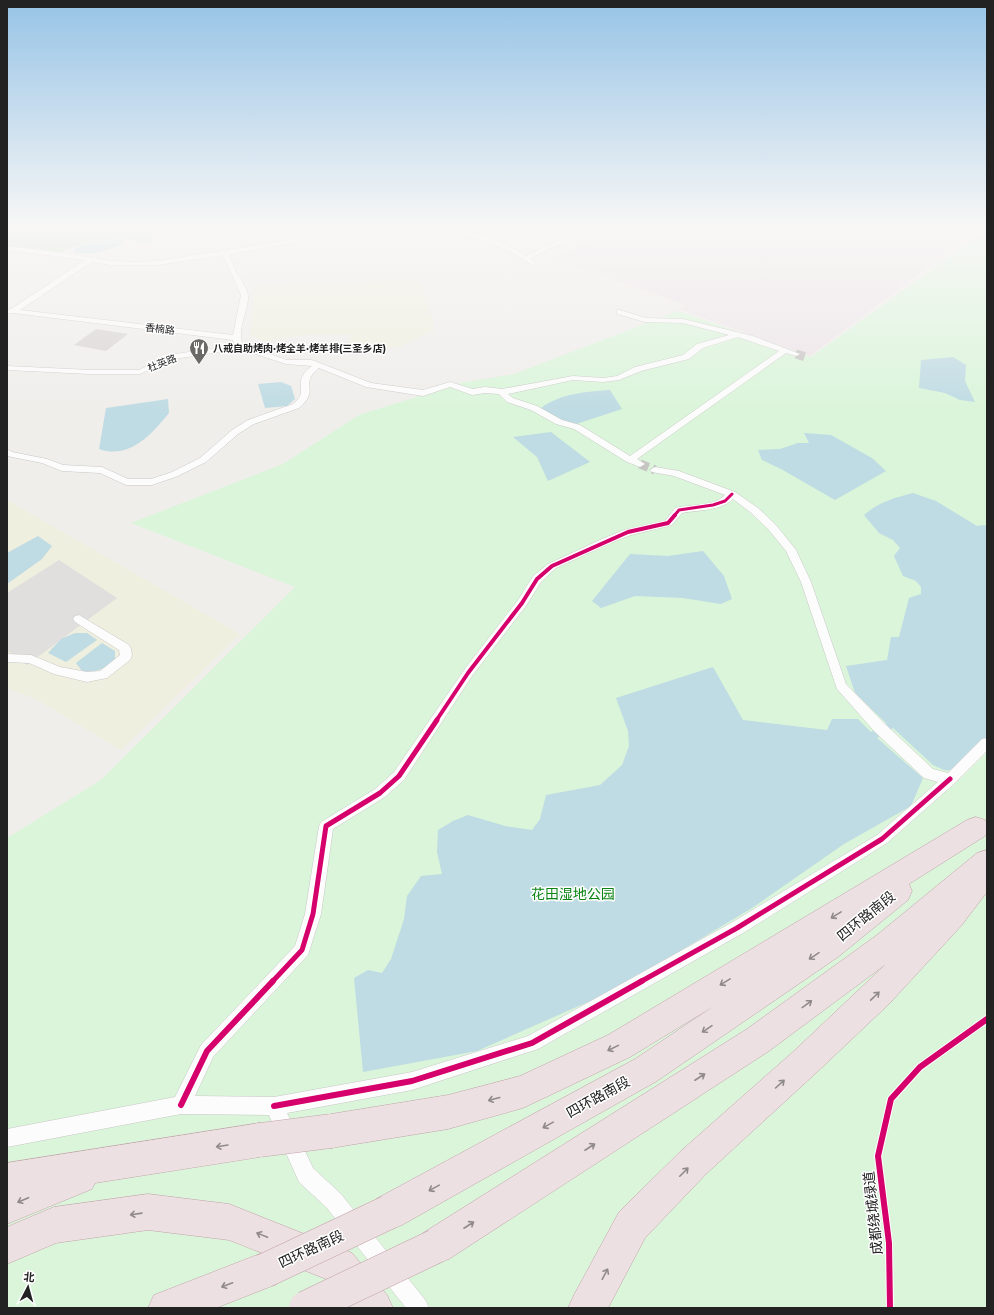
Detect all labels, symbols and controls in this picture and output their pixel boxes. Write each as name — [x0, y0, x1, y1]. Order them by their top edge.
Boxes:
street label: 香楠路 — [144, 321, 176, 337]
restaurant icon: 八戒自助烤肉·烤全羊·烤羊排(三圣乡店) — [188, 337, 210, 365]
place label: 八戒自助烤肉·烤全羊·烤羊排(三圣乡店) — [213, 342, 386, 355]
street label: 杜英路 — [146, 352, 178, 374]
park label: 花田湿地公园 — [531, 885, 615, 903]
street label: 四环路南段 — [833, 887, 899, 945]
one-way arrow — [830, 911, 842, 919]
one-way arrow — [809, 952, 820, 960]
one-way arrow — [719, 979, 731, 987]
one-way arrow — [870, 991, 880, 1000]
one-way arrow — [801, 1000, 812, 1008]
one-way arrow — [702, 1025, 713, 1033]
one-way arrow — [607, 1045, 619, 1052]
street label: 四环路南段 — [563, 1072, 633, 1122]
one-way arrow — [694, 1073, 705, 1082]
one-way arrow — [775, 1080, 785, 1089]
one-way arrow — [488, 1096, 501, 1104]
one-way arrow — [542, 1121, 554, 1129]
one-way arrow — [216, 1142, 229, 1150]
one-way arrow — [584, 1143, 596, 1151]
one-way arrow — [679, 1167, 689, 1177]
street label: 成都绕城绿道 — [860, 1170, 886, 1256]
one-way arrow — [428, 1184, 440, 1192]
one-way arrow — [17, 1196, 29, 1204]
one-way arrow — [130, 1210, 143, 1218]
one-way arrow — [463, 1221, 474, 1229]
street label: 四环路南段 — [275, 1226, 347, 1272]
one-way arrow — [257, 1231, 269, 1239]
north arrow — [8, 1267, 48, 1307]
one-way arrow — [602, 1268, 610, 1280]
text: 北 — [23, 1270, 35, 1285]
one-way arrow — [222, 1281, 234, 1289]

